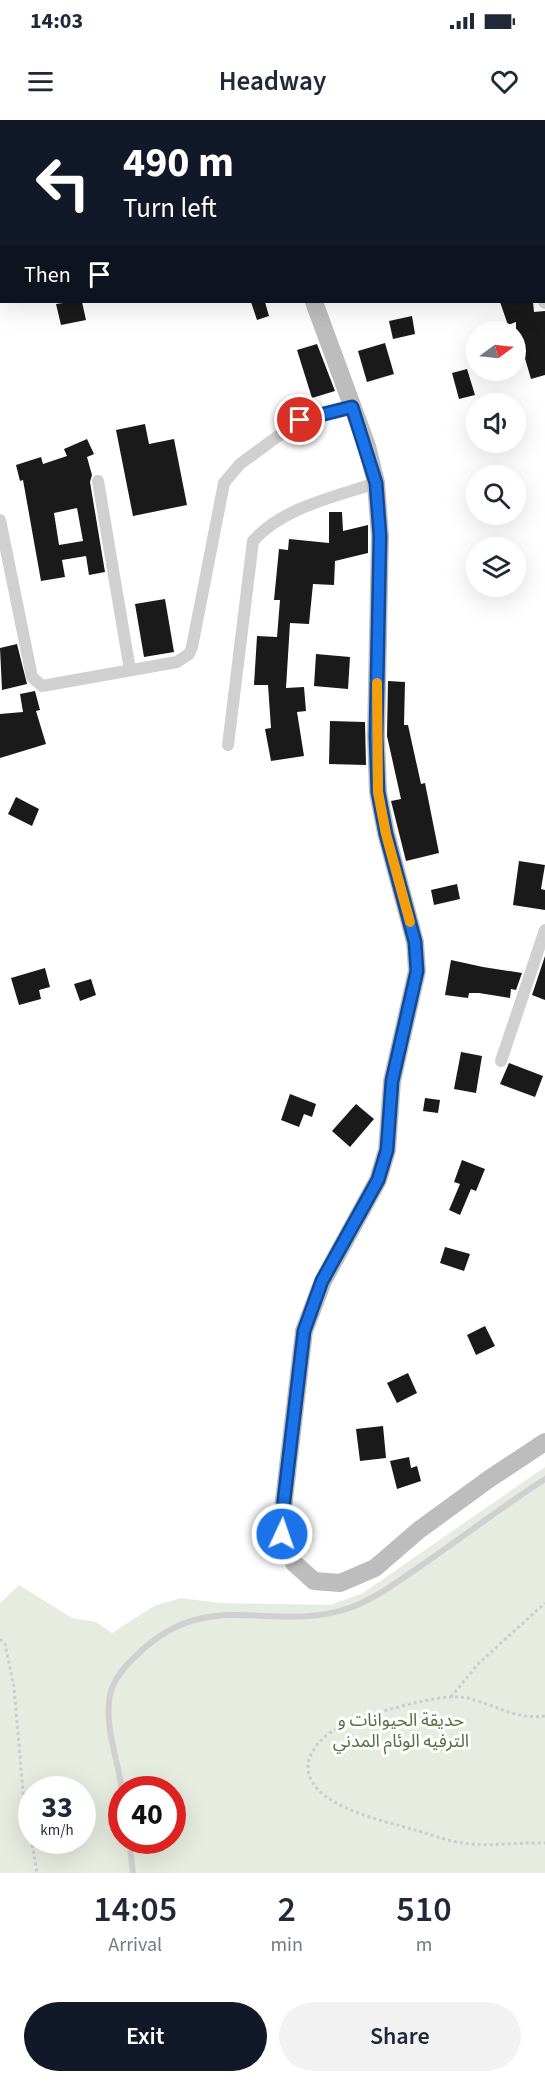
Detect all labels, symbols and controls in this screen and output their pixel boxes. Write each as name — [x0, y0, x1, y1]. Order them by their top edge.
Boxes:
text: 14:03 — [30, 5, 83, 37]
text: Headway — [219, 62, 326, 101]
icon: menu — [24, 65, 57, 98]
icon: heart — [488, 65, 521, 98]
text: 490 m — [123, 133, 234, 193]
icon: left — [24, 144, 102, 222]
text: Turn left — [123, 189, 217, 228]
icon: arrive — [83, 258, 116, 291]
text: Then — [24, 259, 71, 291]
north arrow — [466, 321, 526, 381]
map controls — [466, 321, 526, 597]
button: sound — [466, 393, 526, 453]
pin — [274, 394, 325, 445]
icon: arrive — [283, 403, 316, 436]
button: search — [466, 465, 526, 525]
button: layers — [466, 537, 526, 597]
position arrow — [250, 1502, 314, 1566]
park label: حديقة الحيوانات و الترفيه الوئام المدني — [333, 1708, 469, 1755]
speed limit sign: 40 — [108, 1776, 186, 1854]
text: 33 — [41, 1786, 73, 1829]
text: km/h — [40, 1820, 74, 1841]
text: 14:05 — [93, 1884, 177, 1935]
text: 2 — [277, 1884, 296, 1935]
text: 510 — [396, 1884, 452, 1935]
text: Arrival — [108, 1931, 162, 1959]
text: min — [270, 1931, 303, 1959]
text: m — [416, 1931, 432, 1959]
button: Exit — [24, 2002, 267, 2071]
button: Share — [279, 2002, 521, 2071]

